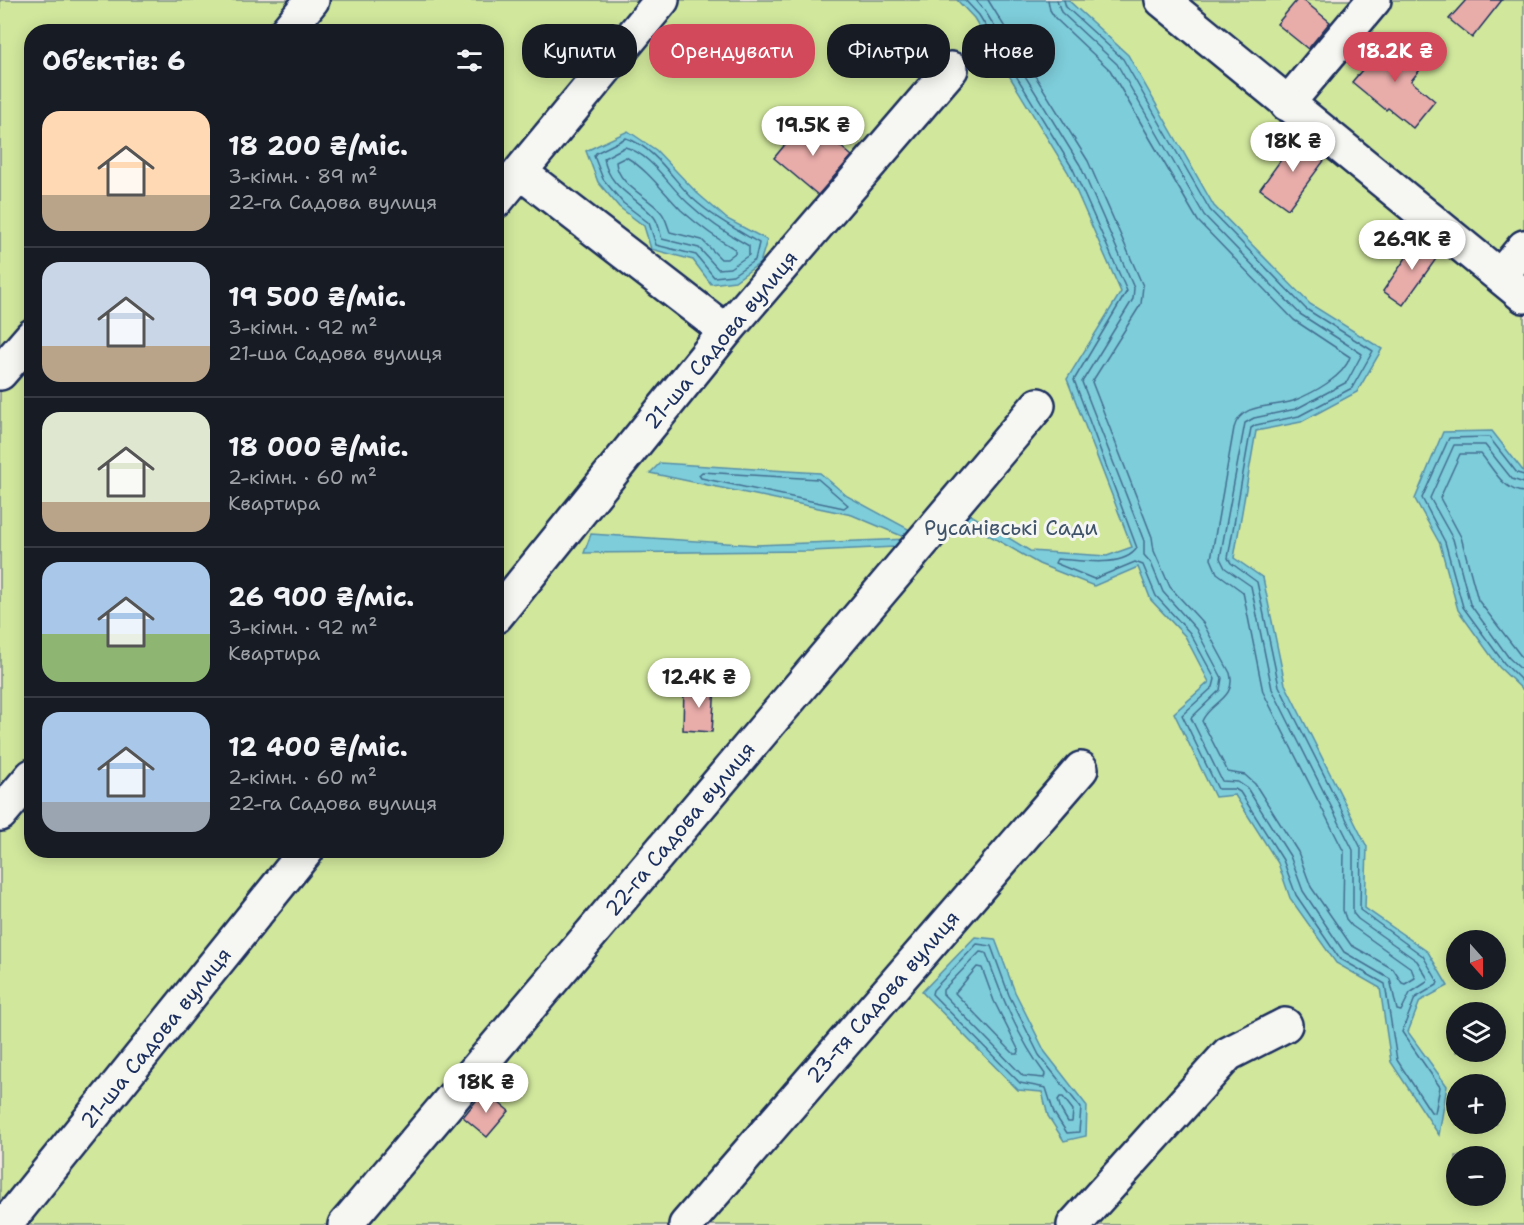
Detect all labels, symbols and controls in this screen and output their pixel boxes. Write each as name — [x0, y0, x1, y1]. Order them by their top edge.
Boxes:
chip: Купити — [522, 24, 637, 78]
chip: Орендувати — [649, 24, 815, 78]
chip: Фільтри — [827, 24, 950, 78]
chip: Нове — [962, 24, 1055, 78]
pin: 18.2K ₴ — [1340, 32, 1450, 83]
text: 18.2K ₴ — [1357, 38, 1433, 64]
text: Об’єктів: 6 — [42, 43, 185, 78]
icon: filters — [453, 44, 486, 77]
pin: 19.5K ₴ — [758, 106, 868, 157]
text: 19.5K ₴ — [776, 112, 850, 138]
pin: 18K ₴ — [1251, 122, 1335, 173]
text: 18 200 ₴/міс. — [228, 128, 408, 163]
text: 18K ₴ — [1264, 128, 1322, 154]
icon: home — [90, 135, 162, 207]
text: 3-кімн. · 89 m² — [228, 163, 378, 189]
text: 22-га Садова вулиця — [228, 189, 437, 215]
pin: 26.9K ₴ — [1357, 220, 1467, 271]
text: 26.9K ₴ — [1373, 226, 1451, 252]
street label: 21-ша Садова вулиця — [638, 245, 804, 435]
text: 19 500 ₴/міс. — [228, 279, 406, 314]
icon: home — [90, 286, 162, 358]
text: 3-кімн. · 92 m² — [228, 314, 378, 340]
text: 21-ша Садова вулиця — [228, 340, 442, 366]
text: 18 000 ₴/міс. — [228, 429, 409, 464]
icon: home — [90, 436, 162, 508]
text: 2-кімн. · 60 m² — [228, 464, 377, 490]
text: Квартира — [228, 490, 320, 516]
park label: Русанівські Сади — [924, 514, 1098, 542]
text: 26 900 ₴/міс. — [228, 579, 414, 614]
icon: home — [90, 586, 162, 658]
text: 3-кімн. · 92 m² — [228, 614, 378, 640]
text: Квартира — [228, 640, 320, 666]
pin: 12.4K ₴ — [644, 658, 754, 709]
text: 12.4K ₴ — [662, 664, 736, 690]
text: 12 400 ₴/міс. — [228, 729, 408, 764]
icon: home — [90, 736, 162, 808]
street label: 22-га Садова вулиця — [599, 736, 761, 922]
text: 2-кімн. · 60 m² — [228, 764, 377, 790]
text: 22-га Садова вулиця — [228, 790, 437, 816]
street label: 23-тя Садова вулиця — [800, 905, 966, 1089]
north arrow — [1446, 930, 1506, 990]
map controls — [1446, 930, 1506, 1206]
street label: 21-ша Садова вулиця — [74, 942, 238, 1134]
button: layers — [1446, 1002, 1506, 1062]
pin: 18K ₴ — [444, 1063, 528, 1114]
text: 18K ₴ — [457, 1069, 515, 1095]
button: + — [1446, 1074, 1506, 1134]
button: − — [1446, 1146, 1506, 1206]

